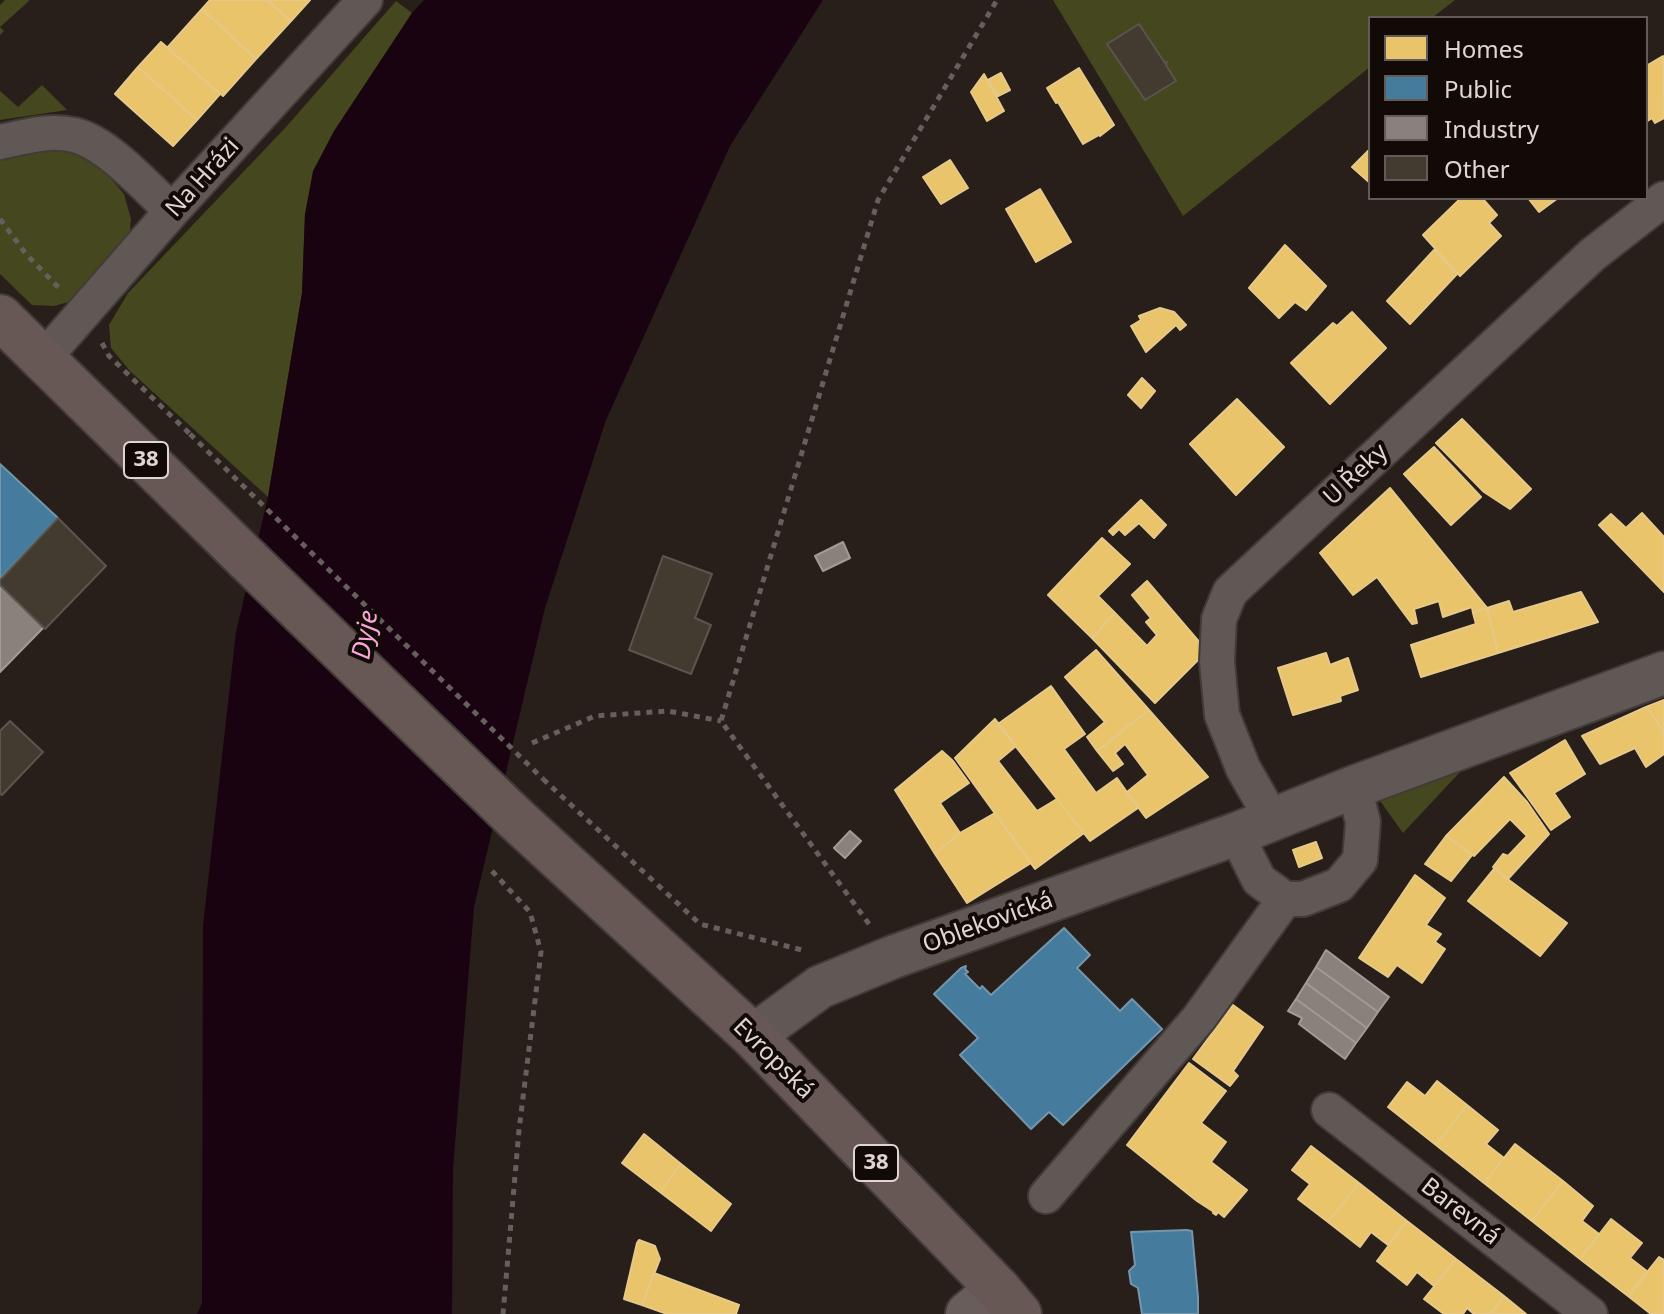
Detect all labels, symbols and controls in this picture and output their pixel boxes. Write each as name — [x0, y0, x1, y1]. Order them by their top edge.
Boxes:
legend — [1368, 16, 1648, 200]
text: Homes — [1444, 32, 1524, 65]
text: Public — [1444, 72, 1512, 105]
text: Industry — [1444, 112, 1539, 145]
street label: Na Hrázi — [160, 133, 246, 223]
text: Other — [1444, 152, 1510, 185]
street label: U Řeky — [1318, 438, 1394, 512]
road number: 38 — [124, 442, 168, 478]
water label: Dyje — [346, 608, 386, 662]
street label: Oblekovická — [919, 886, 1057, 960]
street label: Evropská — [727, 1013, 819, 1105]
road number: 38 — [854, 1145, 898, 1181]
street label: Barevná — [1415, 1172, 1505, 1252]

